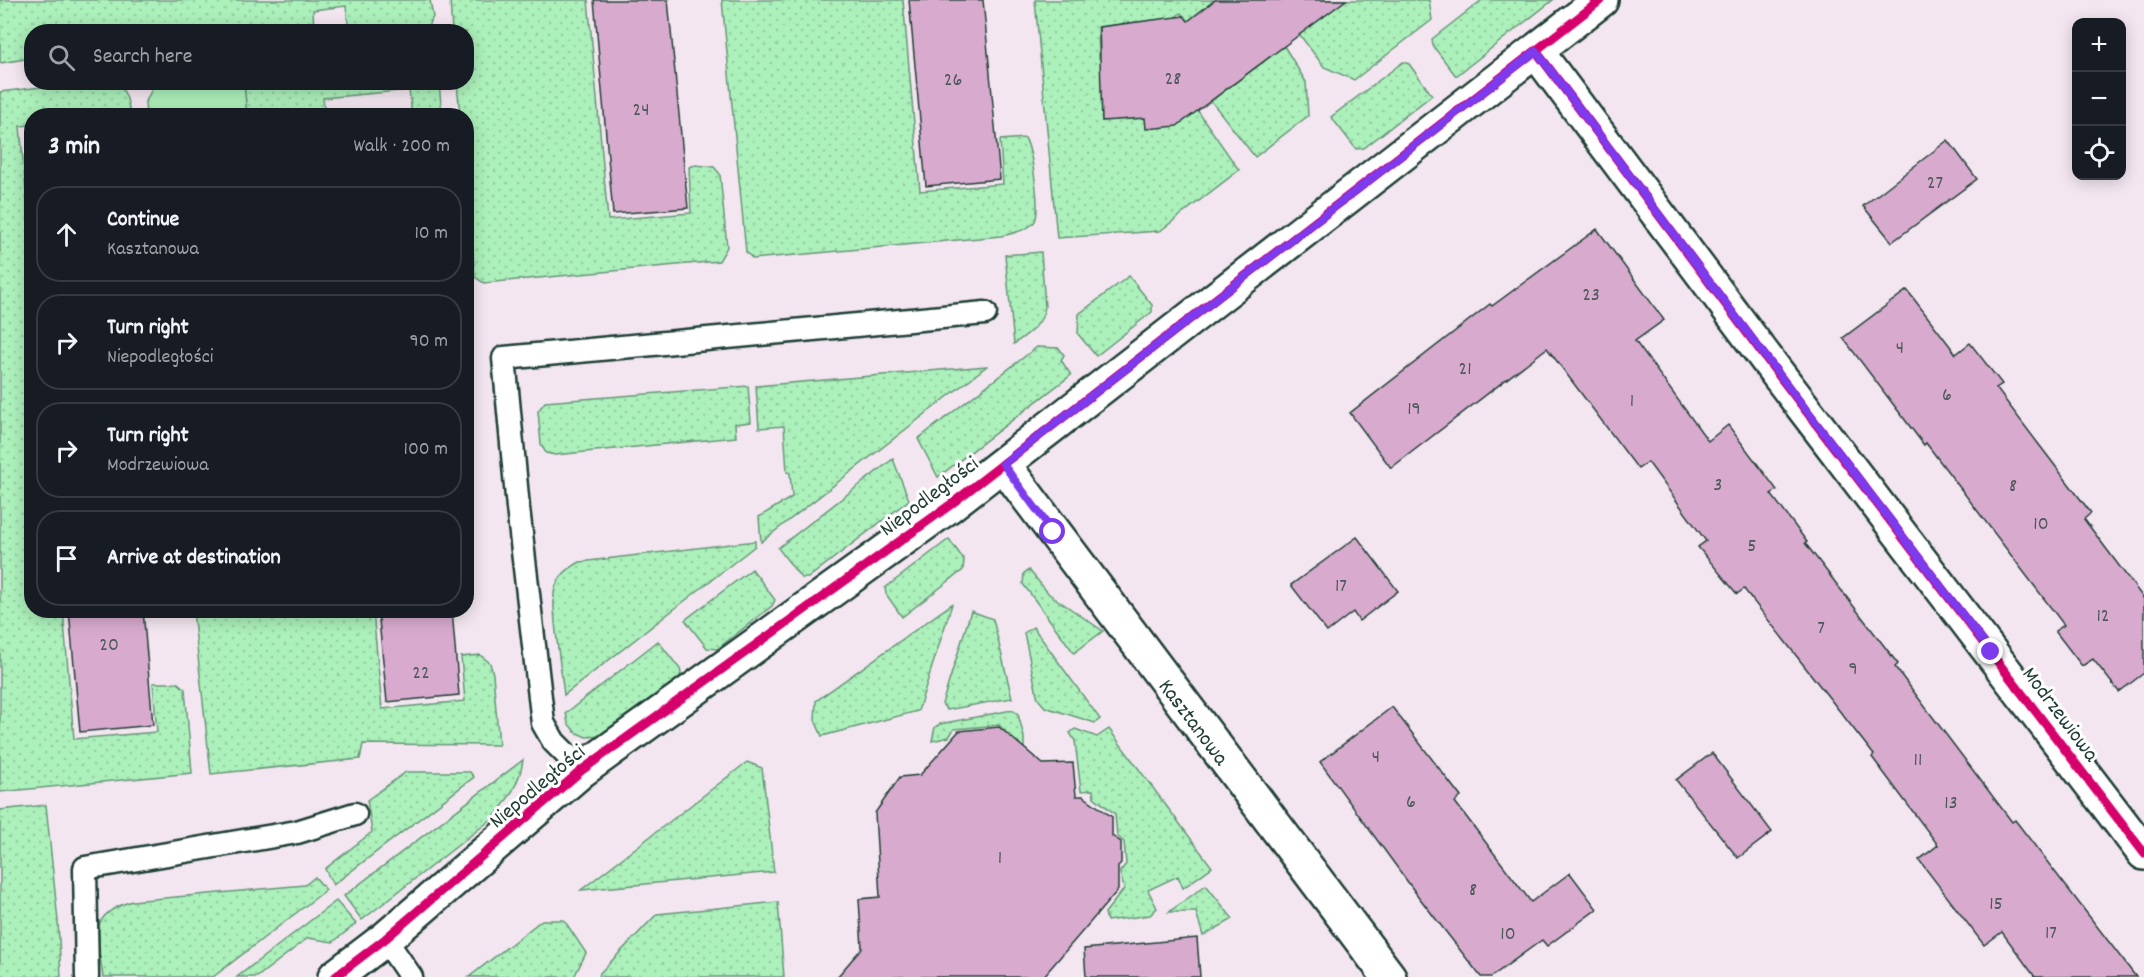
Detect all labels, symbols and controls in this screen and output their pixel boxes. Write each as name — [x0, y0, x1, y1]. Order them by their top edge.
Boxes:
map controls — [2072, 18, 2126, 180]
button: + — [2072, 18, 2126, 72]
search box — [24, 24, 474, 90]
icon: search — [45, 41, 78, 74]
text: Search here — [93, 42, 192, 73]
house number: 28 — [1165, 66, 1181, 94]
house number: 26 — [944, 67, 962, 95]
button: − — [2072, 72, 2126, 126]
house number: 24 — [632, 97, 650, 125]
button: locate — [2072, 126, 2126, 180]
text: 3 min — [48, 129, 100, 166]
text: Walk · 200 m — [354, 133, 450, 161]
house number: 27 — [1927, 170, 1943, 198]
text: Continue — [107, 205, 179, 236]
icon: ahead — [50, 218, 83, 251]
text: 10 m — [414, 220, 448, 248]
text: Kasztanowa — [107, 236, 199, 264]
house number: 23 — [1582, 282, 1600, 310]
text: Turn right — [107, 313, 189, 344]
icon: right — [50, 326, 83, 359]
text: 90 m — [410, 328, 448, 356]
house number: 4 — [1896, 335, 1904, 363]
text: Niepodległości — [107, 344, 213, 372]
house number: 21 — [1458, 356, 1472, 384]
house number: 6 — [1942, 382, 1952, 410]
house number: 1 — [1630, 388, 1634, 416]
house number: 19 — [1407, 396, 1421, 424]
text: Turn right — [107, 421, 189, 452]
icon: right — [50, 434, 83, 467]
text: 100 m — [404, 436, 448, 464]
street label: Niepodległości — [874, 450, 986, 545]
text: Modrzewiowa — [107, 452, 209, 480]
house number: 3 — [1714, 472, 1722, 500]
house number: 8 — [2009, 473, 2017, 501]
house number: 10 — [2033, 511, 2049, 539]
route start — [1039, 518, 1065, 544]
house number: 5 — [1747, 533, 1757, 561]
icon: arrive — [50, 542, 83, 575]
text: Arrive at destination — [107, 543, 281, 574]
house number: 17 — [1335, 573, 1347, 601]
house number: 12 — [2096, 603, 2110, 631]
house number: 7 — [1817, 615, 1825, 643]
house number: 20 — [99, 632, 119, 660]
route end — [1977, 638, 2003, 664]
house number: 9 — [1848, 656, 1858, 684]
house number: 22 — [412, 660, 430, 688]
street label: Modrzewiowa — [2013, 661, 2106, 770]
street label: Kasztanowa — [1149, 673, 1235, 773]
street label: Niepodległości — [483, 738, 593, 837]
house number: 4 — [1372, 744, 1380, 772]
house number: 11 — [1914, 747, 1922, 775]
house number: 6 — [1406, 789, 1416, 817]
house number: 13 — [1944, 790, 1958, 818]
house number: 1 — [998, 845, 1002, 873]
house number: 8 — [1469, 877, 1477, 905]
house number: 15 — [1989, 891, 2003, 919]
house number: 17 — [2045, 920, 2057, 948]
house number: 10 — [1500, 921, 1516, 949]

